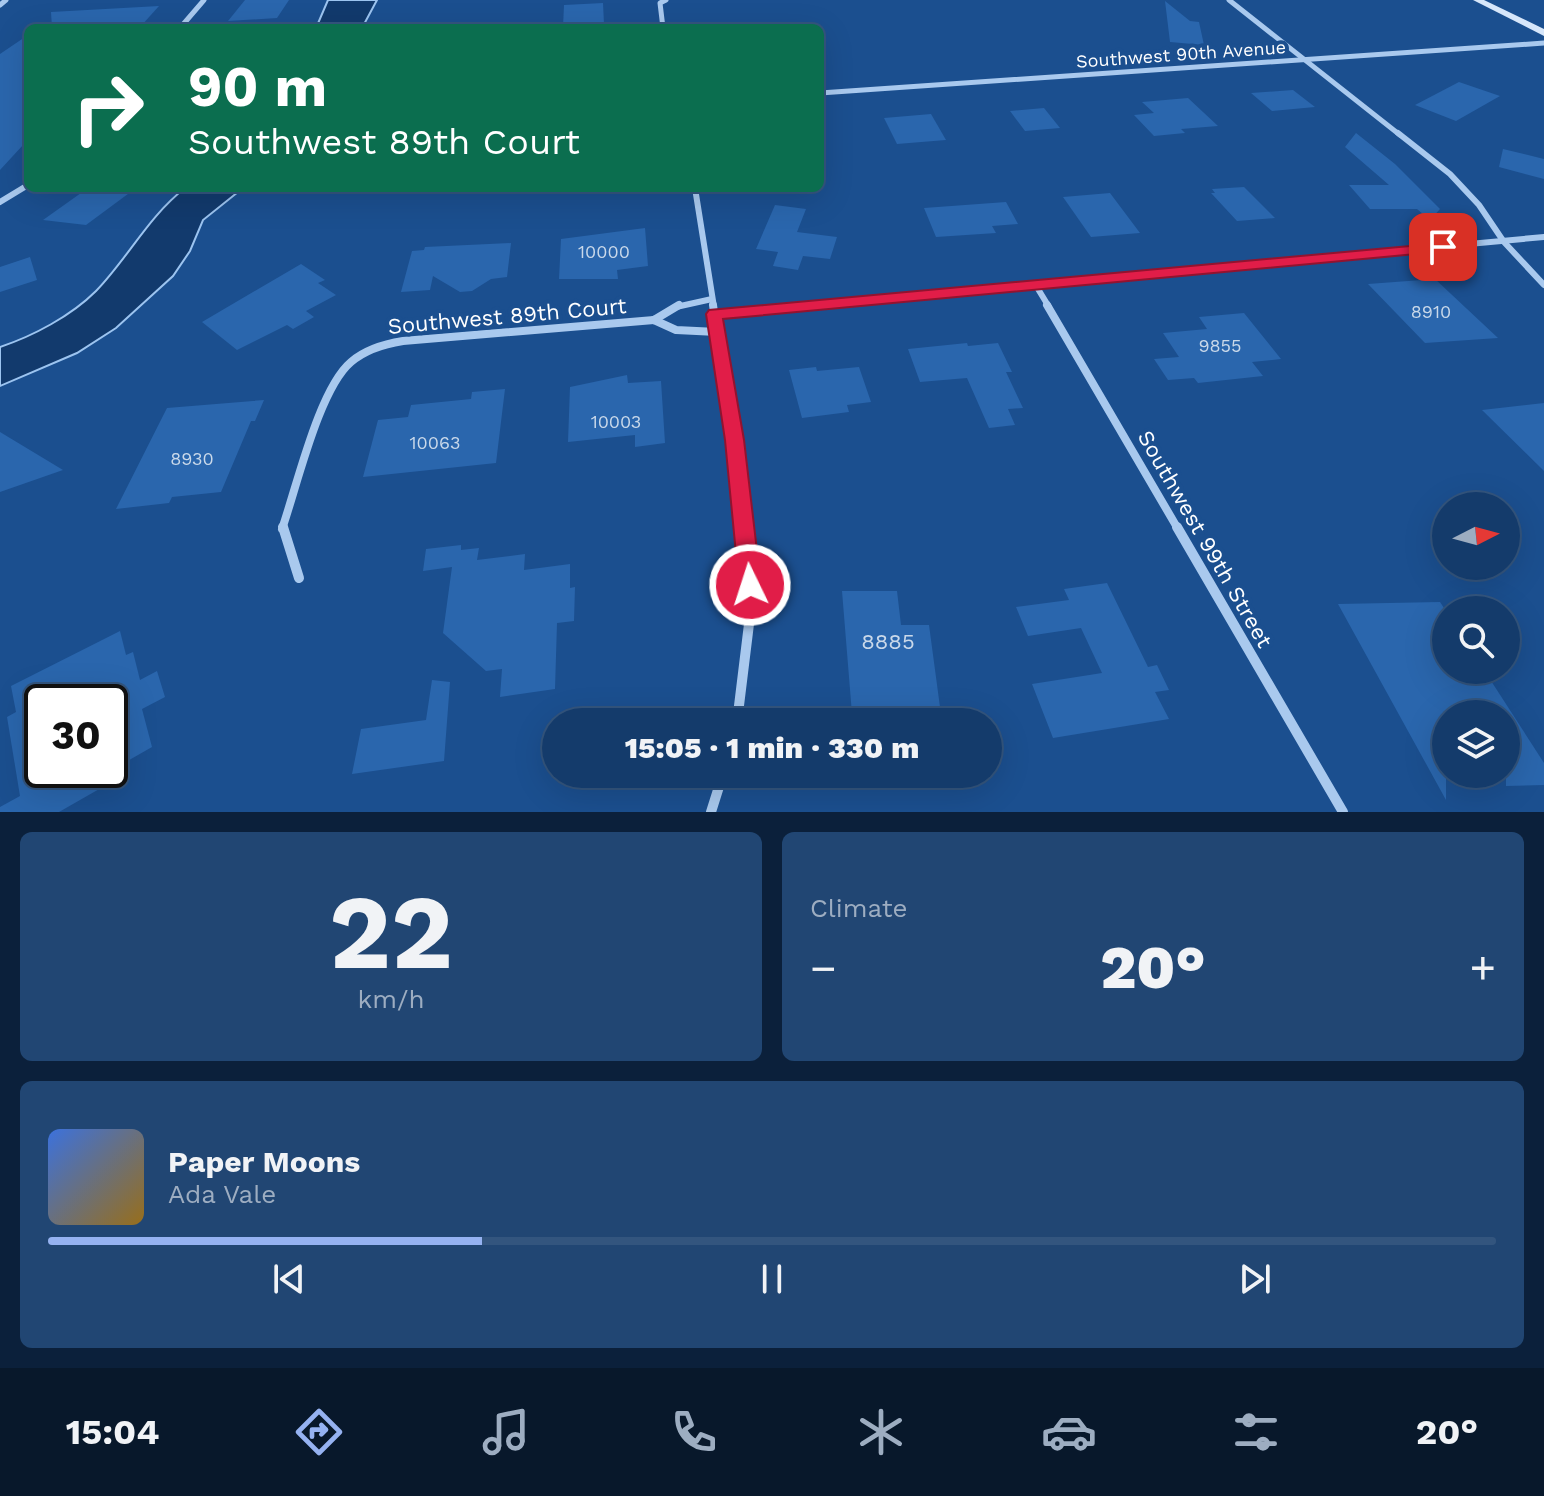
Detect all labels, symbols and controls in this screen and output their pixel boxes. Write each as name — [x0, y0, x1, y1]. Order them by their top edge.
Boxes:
street label: Southwest 90th Avenue — [1075, 36, 1287, 72]
text: 90 m — [188, 54, 327, 120]
icon: right — [56, 56, 160, 160]
text: Southwest 89th Court — [188, 121, 580, 163]
pin — [1409, 213, 1477, 281]
icon: arrive — [1421, 225, 1465, 269]
house number: 10000 — [578, 241, 630, 262]
street label: Southwest 89th Court — [387, 293, 627, 339]
house number: 8910 — [1411, 301, 1451, 322]
house number: 9855 — [1198, 335, 1242, 356]
house number: 10003 — [591, 411, 641, 432]
street label: Southwest 99th Street — [1133, 426, 1277, 652]
house number: 10063 — [410, 432, 460, 453]
house number: 8930 — [170, 448, 214, 469]
north arrow — [1432, 492, 1520, 580]
map controls — [1432, 492, 1520, 788]
position arrow — [708, 543, 792, 627]
button: search — [1432, 596, 1520, 684]
house number: 8885 — [861, 629, 915, 654]
speed limit sign: 30 — [24, 684, 128, 788]
button: layers — [1432, 700, 1520, 788]
text: 15:05 · 1 min · 330 m — [625, 730, 919, 765]
text: 22 — [329, 871, 453, 993]
text: Climate — [810, 893, 908, 923]
text: 20° — [1100, 932, 1206, 1003]
text: − — [810, 942, 837, 994]
text: + — [1469, 942, 1496, 994]
text: km/h — [358, 984, 424, 1014]
text: Paper Moons — [168, 1144, 360, 1179]
text: Ada Vale — [168, 1179, 276, 1209]
icon: previous — [267, 1257, 311, 1301]
icon: pause — [750, 1257, 794, 1301]
icon: next — [1233, 1257, 1277, 1301]
icon: directions — [291, 1404, 347, 1460]
icon: music — [478, 1404, 534, 1460]
icon: phone — [666, 1404, 722, 1460]
icon: climate — [853, 1404, 909, 1460]
icon: car — [1041, 1404, 1097, 1460]
icon: filters — [1228, 1404, 1284, 1460]
text: 15:04 — [66, 1411, 160, 1453]
text: 20° — [1416, 1411, 1478, 1453]

